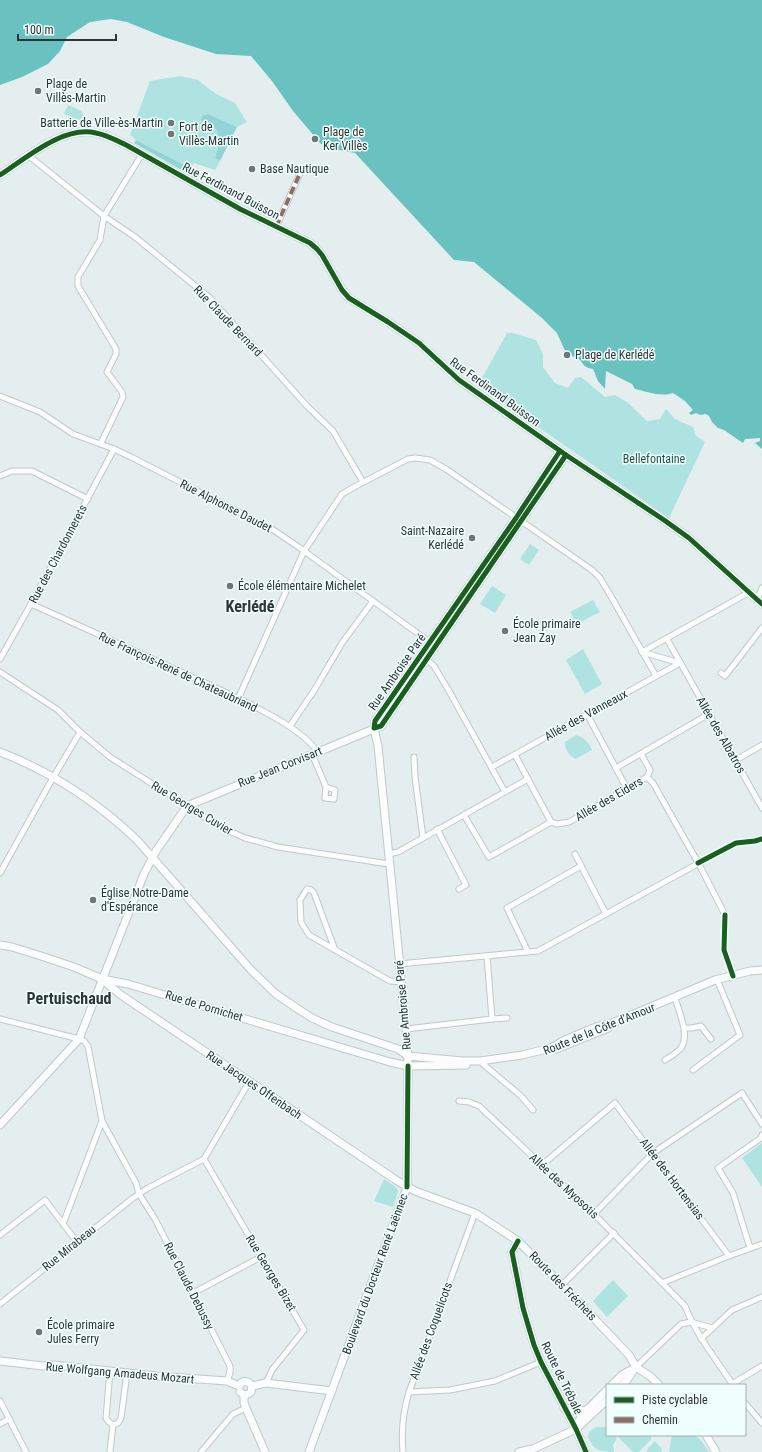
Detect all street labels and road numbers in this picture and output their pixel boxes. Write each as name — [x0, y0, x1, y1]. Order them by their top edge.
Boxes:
street label: Rue Ferdinand Buisson — [180, 159, 282, 223]
street label: Rue Claude Bernard — [191, 283, 265, 359]
street label: Rue Ferdinand Buisson — [447, 355, 543, 430]
street label: Rue Alphonse Daudet — [178, 477, 275, 535]
street label: Rue des Chardonnerets — [26, 502, 90, 606]
street label: Rue François-René de Chateaubriand — [96, 629, 260, 715]
street label: Rue Ambroise Paré — [365, 631, 429, 713]
street label: Allée des Vanneaux — [542, 686, 630, 744]
street label: Allée des Albatros — [693, 694, 749, 776]
street label: Rue Jean Corvisart — [236, 744, 325, 790]
street label: Allée des Eiders — [573, 774, 645, 824]
street label: Rue Georges Cuvier — [149, 778, 235, 838]
street label: Rue Ambroise Paré — [392, 959, 414, 1050]
street label: Rue de Pornichet — [164, 988, 245, 1025]
street label: Route de la Côte d'Amour — [541, 1000, 657, 1058]
street label: Rue Jacques Offenbach — [203, 1048, 305, 1122]
street label: Allée des Hortensias — [637, 1136, 707, 1222]
street label: Allée des Myosotis — [526, 1150, 602, 1222]
street label: Boulevard du Docteur René Laënnec — [339, 1191, 411, 1356]
street label: Rue Mirabeau — [39, 1222, 99, 1274]
street label: Rue Georges Bizet — [243, 1232, 299, 1314]
street label: Rue Claude Debussy — [161, 1240, 217, 1332]
street label: Route des Fréchets — [526, 1249, 600, 1323]
street label: Allée des Coquelicots — [407, 1280, 455, 1382]
street label: Route de Trébale — [538, 1339, 586, 1417]
street label: Rue Wolfgang Amadeus Mozart — [45, 1360, 195, 1387]

